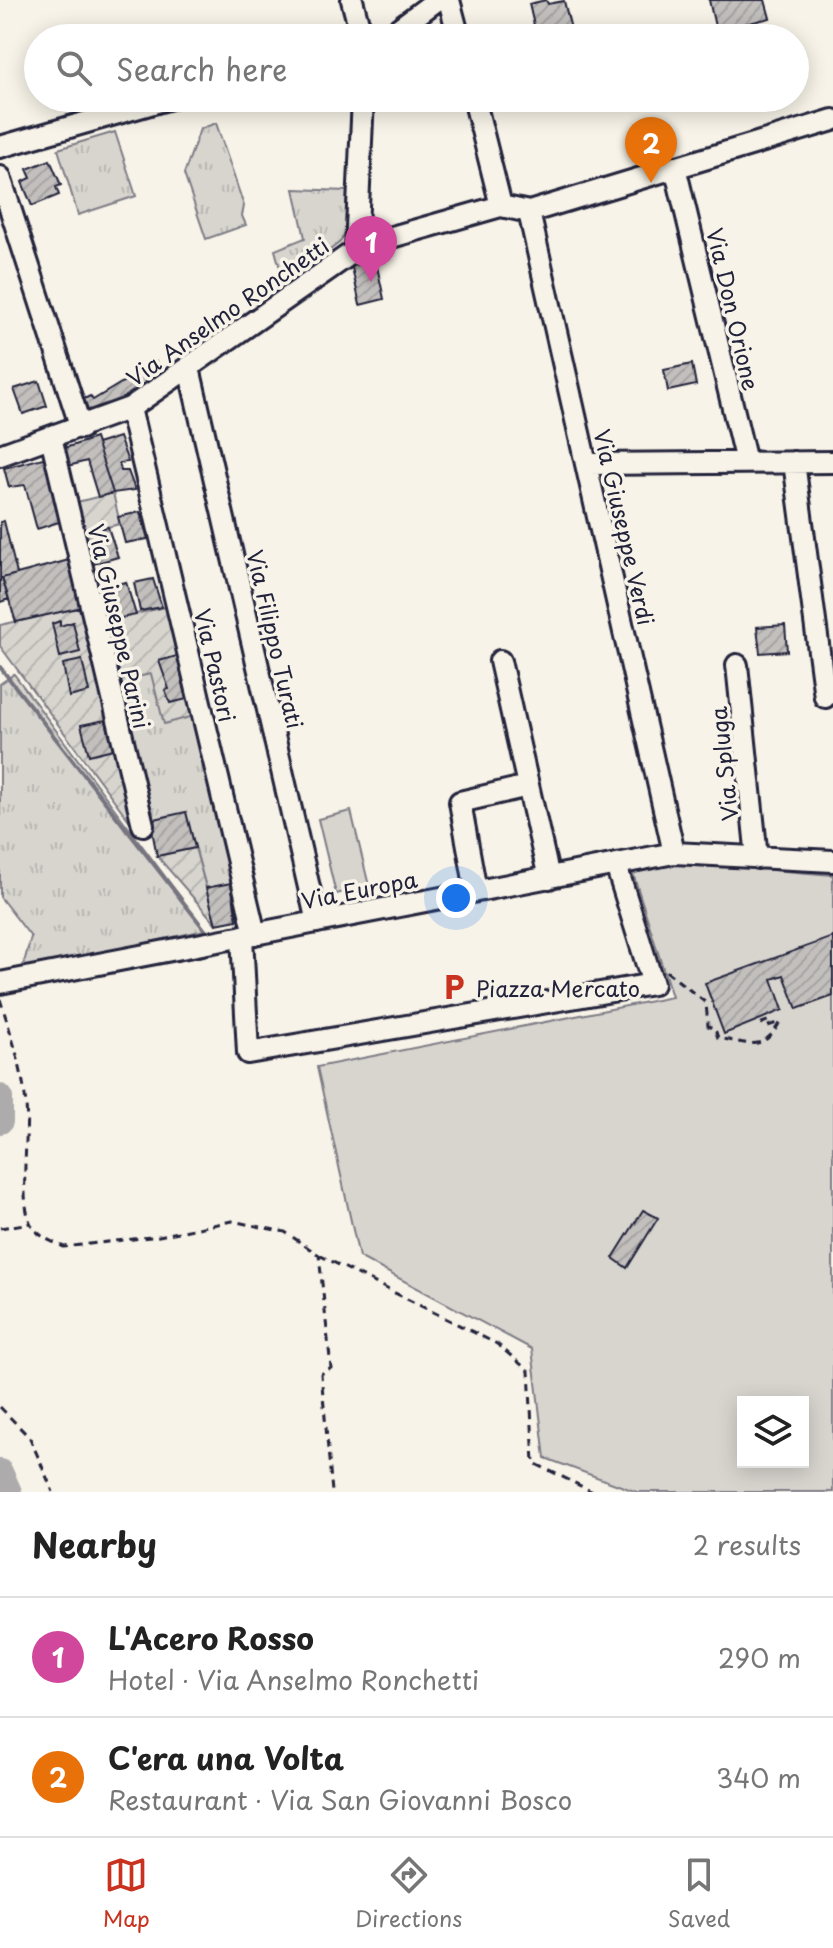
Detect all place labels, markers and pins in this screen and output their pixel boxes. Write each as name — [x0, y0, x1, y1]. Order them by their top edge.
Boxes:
pin: 2 — [625, 117, 677, 183]
pin: 1 — [345, 216, 397, 282]
place label: Piazza Mercato — [476, 971, 640, 1004]
parking icon: Piazza Mercato — [439, 972, 469, 1002]

